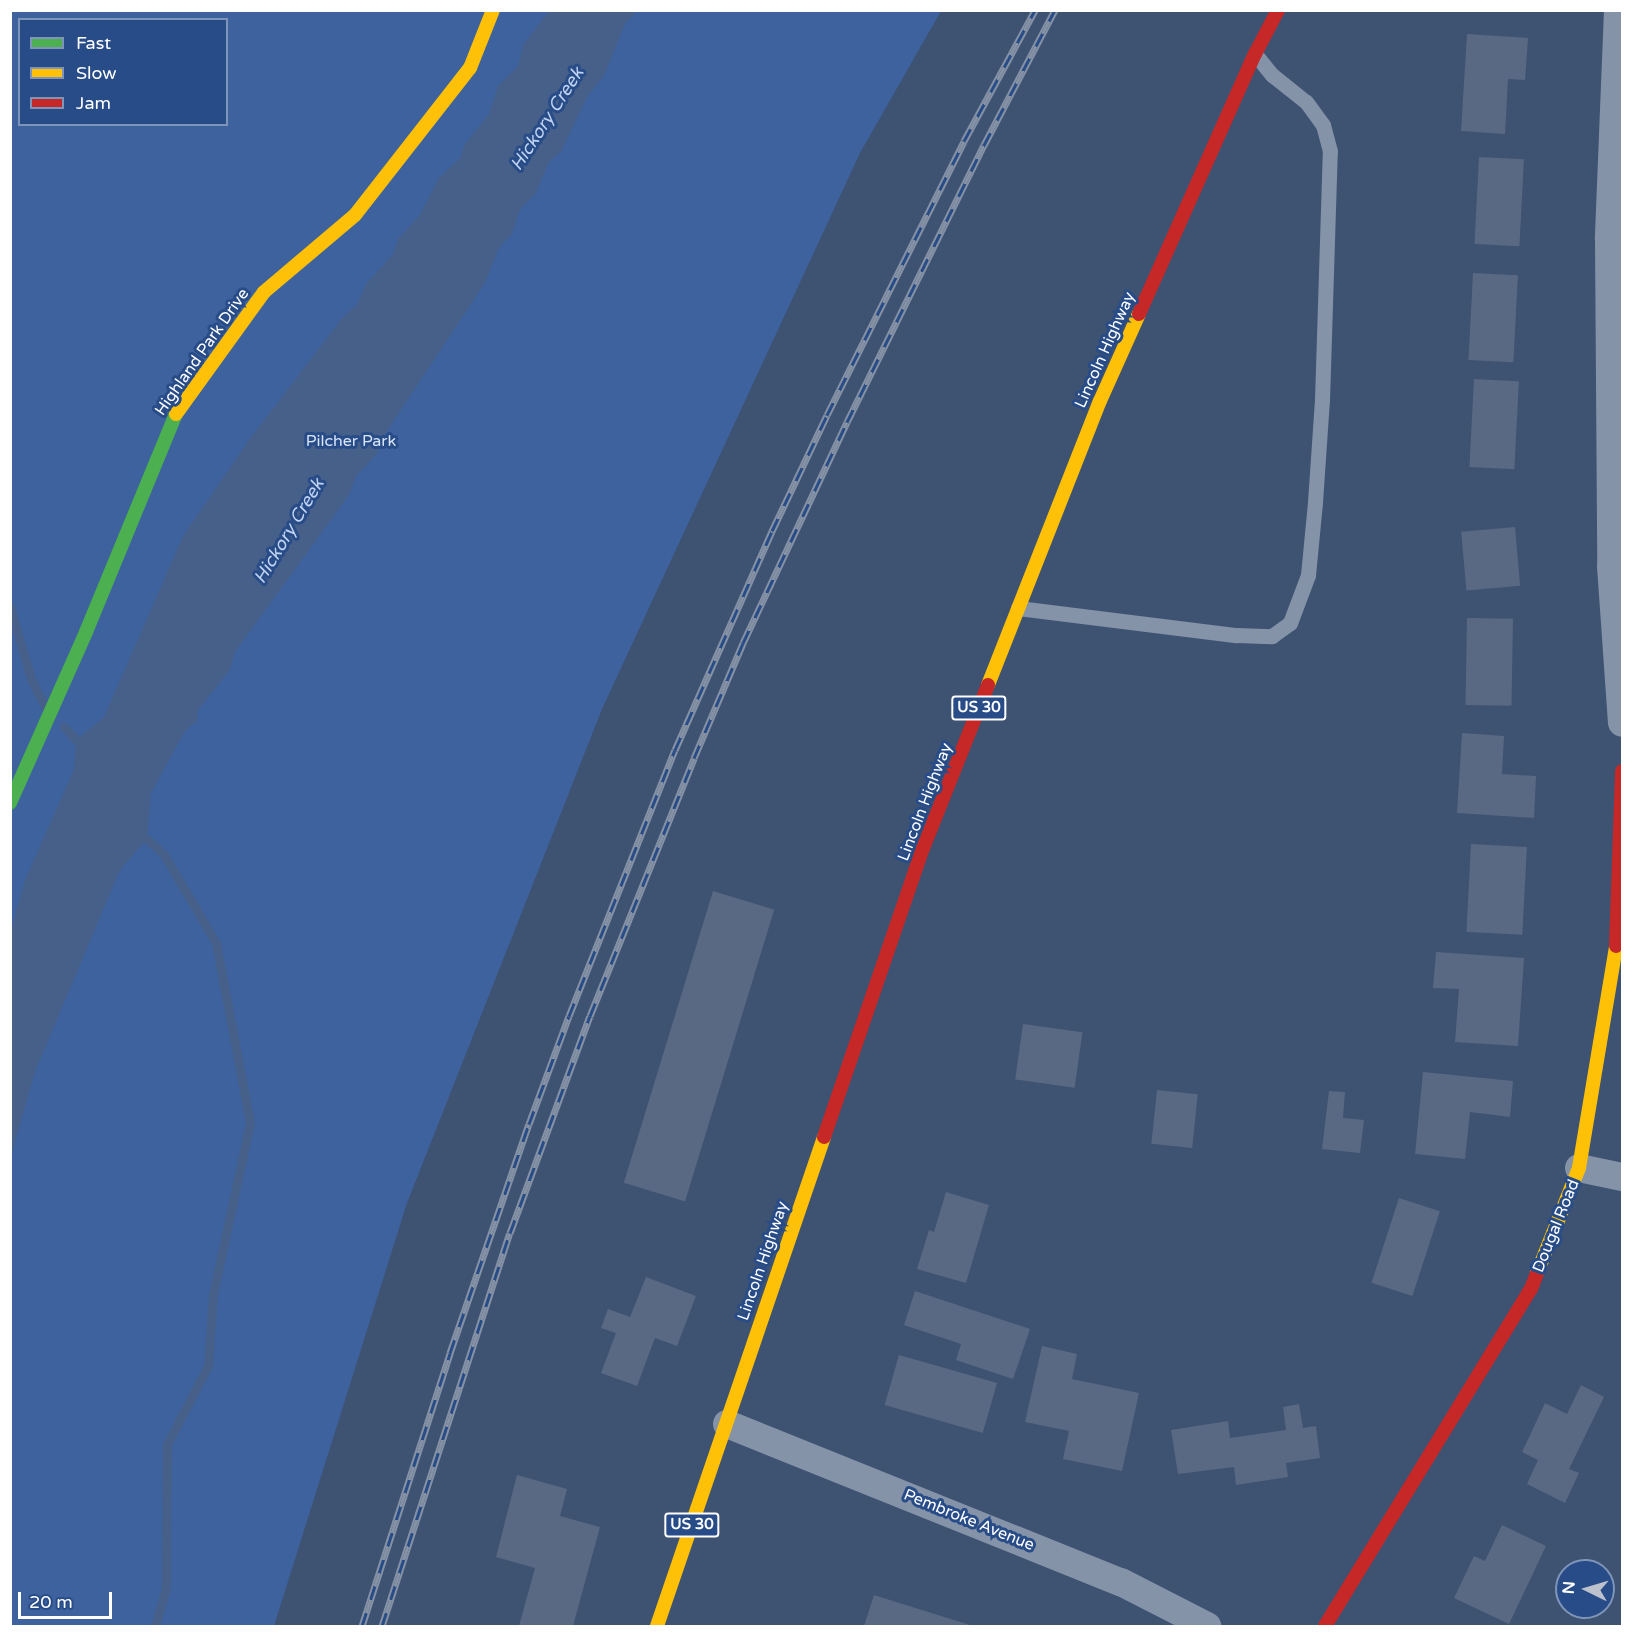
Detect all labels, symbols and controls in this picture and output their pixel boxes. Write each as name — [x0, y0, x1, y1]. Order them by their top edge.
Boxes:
legend — [18, 18, 228, 126]
text: Fast — [76, 32, 111, 54]
text: Slow — [76, 62, 117, 84]
water label: Hickory Creek — [506, 63, 588, 175]
text: Jam — [76, 92, 111, 114]
street label: Highland Park Drive — [151, 285, 253, 419]
street label: Lincoln Highway — [1071, 289, 1139, 411]
park label: Pilcher Park — [306, 431, 396, 451]
water label: Hickory Creek — [249, 475, 329, 587]
road number: US 30 — [950, 696, 1008, 720]
street label: Lincoln Highway — [894, 740, 956, 864]
street label: Dougal Road — [1529, 1177, 1583, 1275]
street label: Lincoln Highway — [734, 1199, 792, 1323]
street label: Pembroke Avenue — [901, 1485, 1037, 1555]
road number: US 30 — [664, 1513, 720, 1537]
north arrow — [1555, 1559, 1615, 1619]
scale bar — [21, 1580, 116, 1618]
text: N — [1559, 1580, 1580, 1595]
text: 20 m — [29, 1591, 73, 1613]

